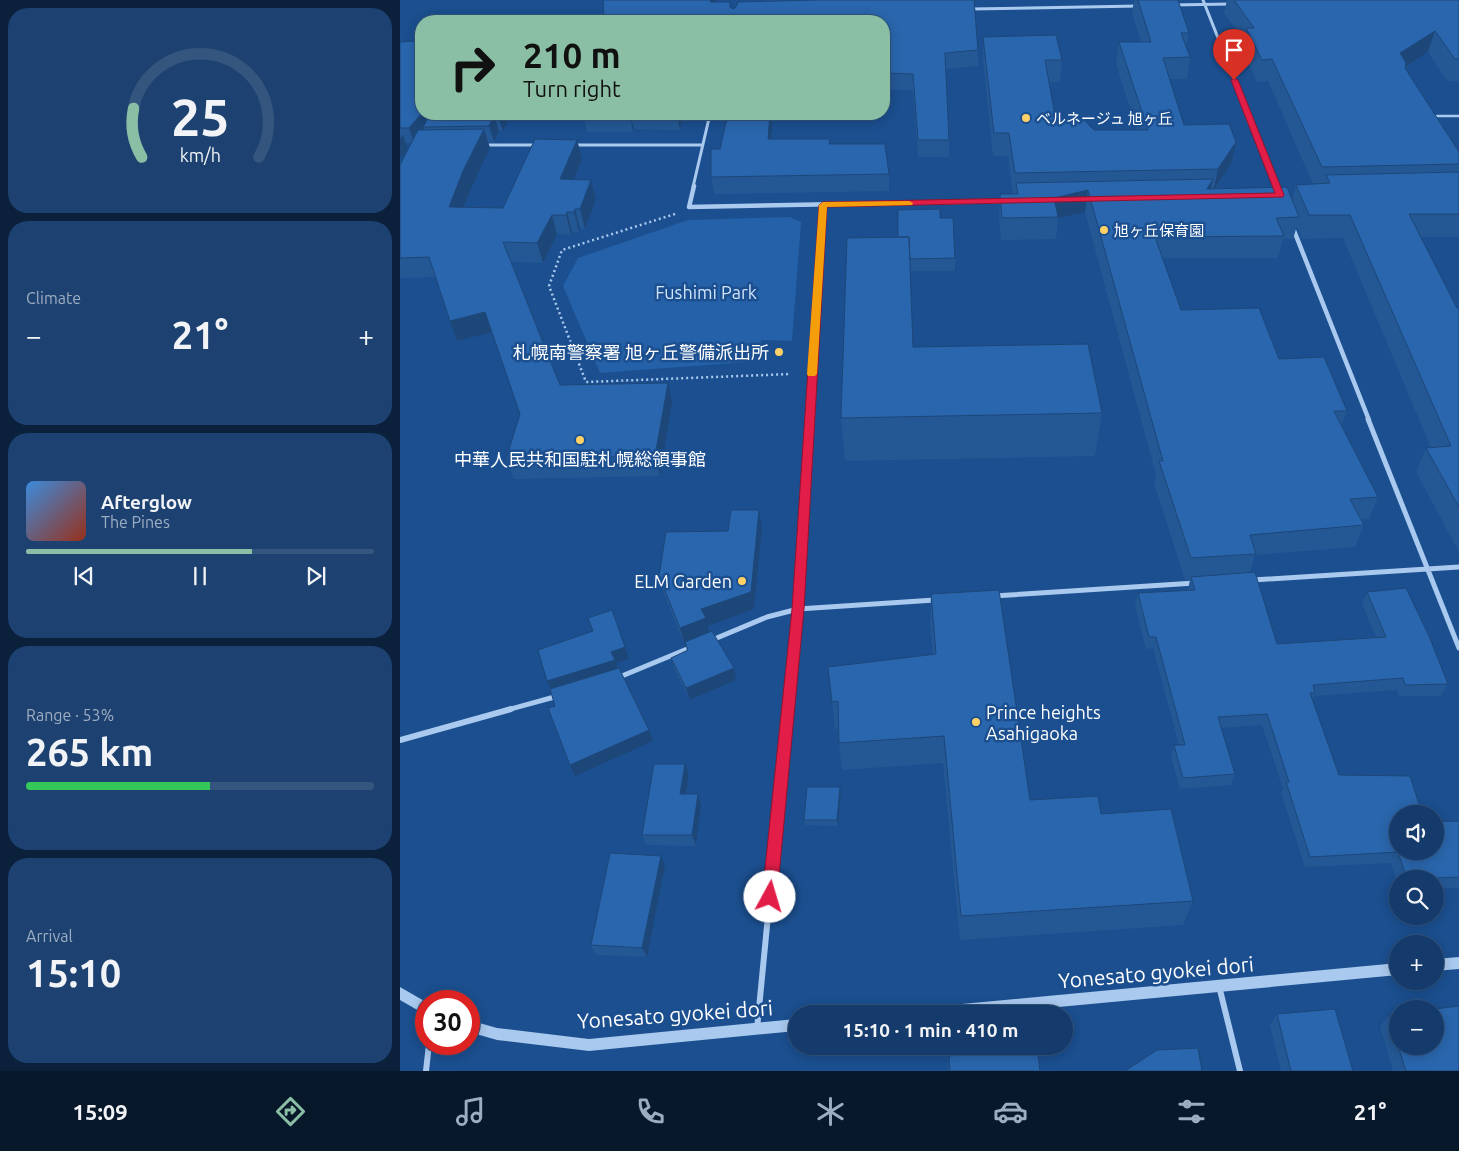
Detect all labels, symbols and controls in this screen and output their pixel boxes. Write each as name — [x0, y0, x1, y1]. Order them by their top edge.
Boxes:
pin — [1213, 29, 1255, 80]
icon: right — [440, 35, 505, 100]
text: 210 m — [523, 35, 621, 75]
icon: arrive — [1220, 36, 1248, 64]
text: Turn right — [523, 76, 621, 101]
text: 25 — [171, 88, 229, 146]
place label: ベルネージュ 旭ヶ丘 — [1036, 110, 1173, 127]
marker: ベルネージュ 旭ヶ丘 — [1020, 112, 1032, 124]
text: km/h — [179, 145, 221, 165]
place label: 旭ヶ丘保育園 — [1114, 222, 1204, 239]
marker: 旭ヶ丘保育園 — [1098, 224, 1110, 236]
park label: Fushimi Park — [655, 282, 757, 302]
text: Climate — [26, 289, 81, 307]
text: 21° — [172, 314, 228, 356]
text: − — [26, 320, 42, 351]
text: + — [358, 320, 374, 351]
place label: 札幌南警察署 旭ヶ丘警備派出所 — [513, 342, 769, 362]
marker: 札幌南警察署 旭ヶ丘警備派出所 — [773, 346, 785, 358]
marker: 中華人民共和国駐札幌総領事館 — [574, 434, 586, 446]
place label: 中華人民共和国駐札幌総領事館 — [454, 449, 706, 469]
text: Afterglow — [101, 491, 192, 513]
text: The Pines — [101, 513, 170, 531]
icon: previous — [70, 562, 98, 590]
icon: pause — [186, 562, 214, 590]
icon: next — [302, 562, 330, 590]
place label: ELM Garden — [634, 571, 732, 591]
marker: ELM Garden — [736, 575, 748, 587]
place label: Prince heights Asahigaoka — [986, 702, 1101, 743]
text: Range · 53% — [26, 706, 114, 724]
marker: Prince heights Asahigaoka — [970, 716, 982, 728]
text: 265 km — [26, 731, 153, 773]
map controls — [1389, 805, 1444, 1055]
button: sound — [1389, 805, 1444, 860]
position arrow — [743, 870, 795, 922]
button: search — [1389, 870, 1444, 925]
text: Arrival — [26, 927, 73, 945]
button: + — [1389, 935, 1444, 990]
street label: Yonesato gyokei dori — [1057, 951, 1255, 993]
text: 15:10 — [26, 952, 121, 994]
speed limit sign: 30 — [415, 990, 480, 1055]
street label: Yonesato gyokei dori — [576, 995, 774, 1033]
button: − — [1389, 1000, 1444, 1055]
text: 15:10 · 1 min · 410 m — [843, 1019, 1018, 1041]
icon: directions — [273, 1094, 308, 1129]
icon: music — [453, 1094, 488, 1129]
icon: phone — [633, 1094, 668, 1129]
icon: climate — [813, 1094, 848, 1129]
icon: car — [993, 1094, 1028, 1129]
icon: filters — [1174, 1094, 1209, 1129]
text: 15:09 — [73, 1099, 128, 1124]
text: 21° — [1354, 1099, 1386, 1124]

